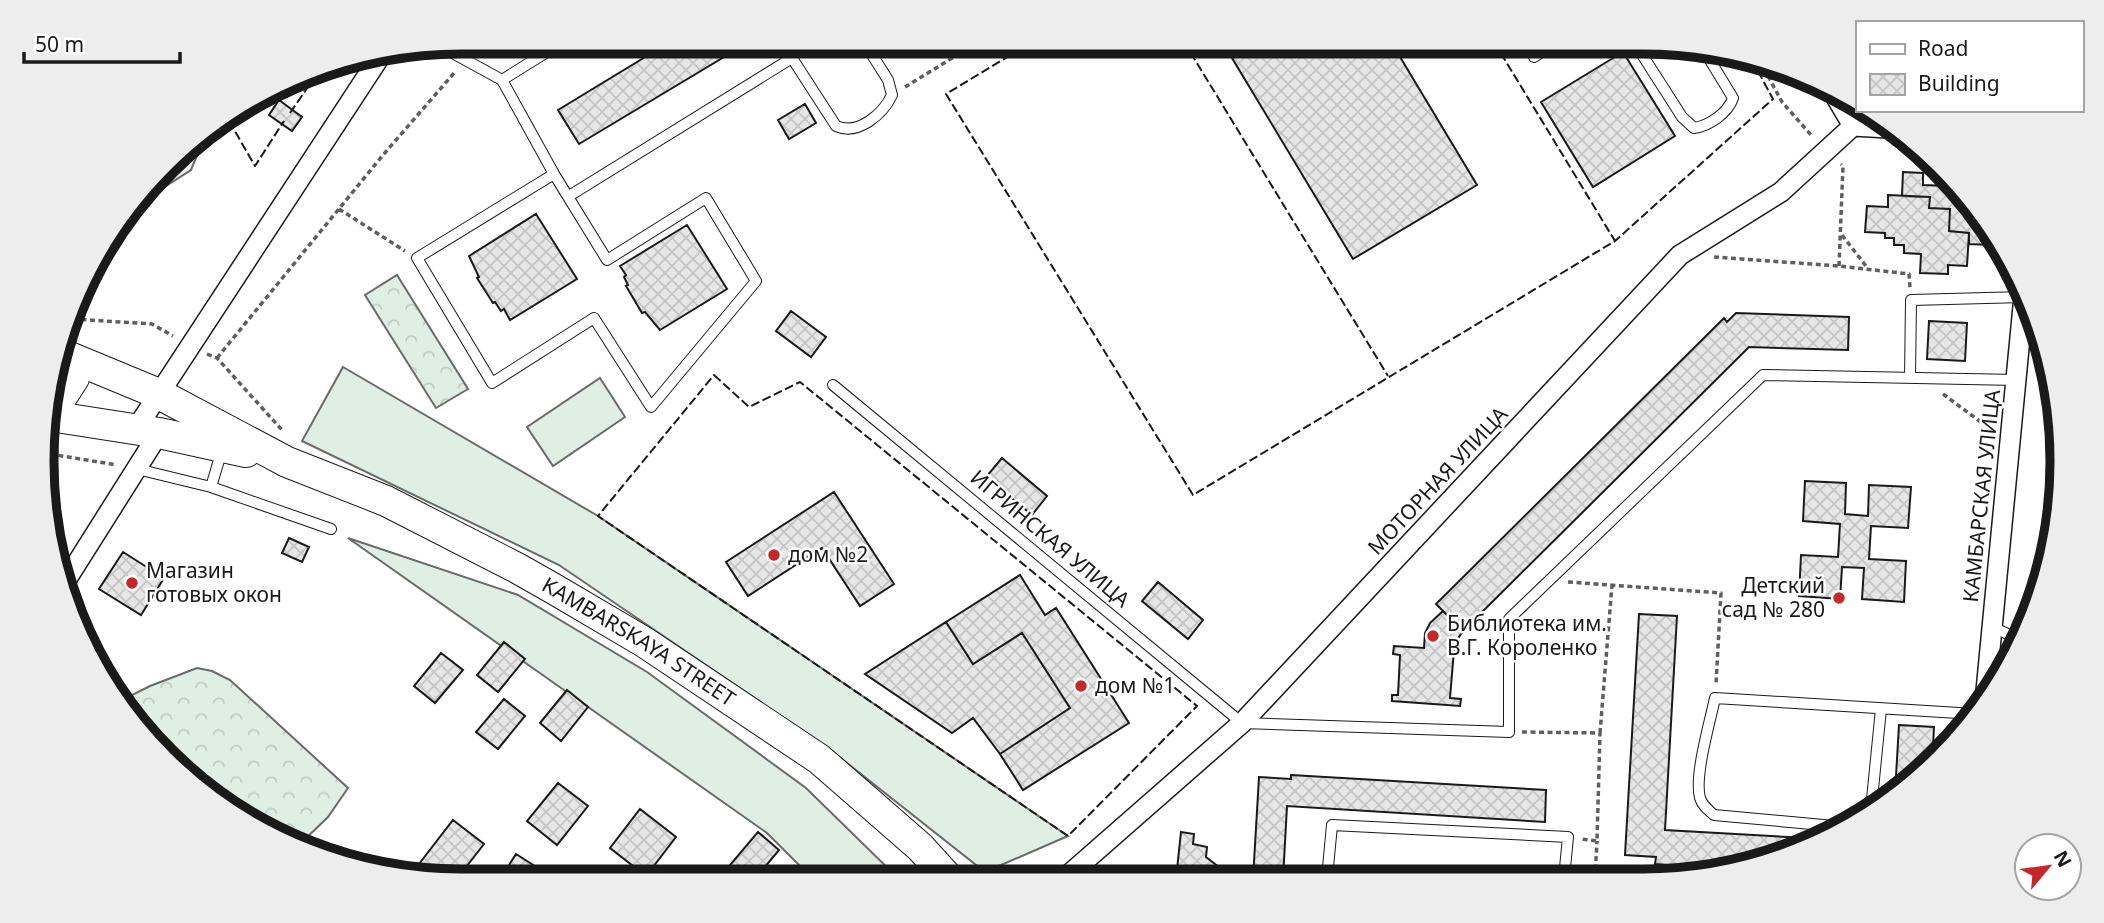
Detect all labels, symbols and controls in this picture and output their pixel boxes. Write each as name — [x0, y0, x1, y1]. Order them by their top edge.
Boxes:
scale bar — [24, 21, 180, 65]
legend — [1856, 21, 2083, 112]
text: 50 m — [35, 30, 84, 58]
text: Road — [1918, 34, 1968, 62]
text: Building — [1918, 69, 2000, 97]
street label: КАМБАРСКАЯ УЛИЦА — [1956, 387, 2006, 604]
street label: МОТОРНАЯ УЛИЦА — [1361, 400, 1514, 560]
street label: ИГРИНСКАЯ УЛИЦА — [965, 463, 1137, 614]
place label: дом №2 — [788, 540, 868, 568]
marker: дом №2 — [766, 547, 782, 563]
place label: Магазин готовых окон — [146, 556, 282, 608]
street label: KAMBARSKAYA STREET — [537, 570, 742, 712]
place label: Детский сад № 280 — [1722, 571, 1825, 623]
marker: Магазин готовых окон — [124, 575, 140, 591]
marker: Детский сад № 280 — [1831, 590, 1847, 606]
place label: Библиотека им. В.Г. Короленко — [1447, 609, 1607, 661]
marker: Библиотека им. В.Г. Короленко — [1425, 628, 1441, 644]
place label: дом №1 — [1095, 671, 1175, 699]
marker: дом №1 — [1073, 678, 1089, 694]
north arrow — [2013, 832, 2083, 902]
text: N — [2048, 846, 2078, 872]

